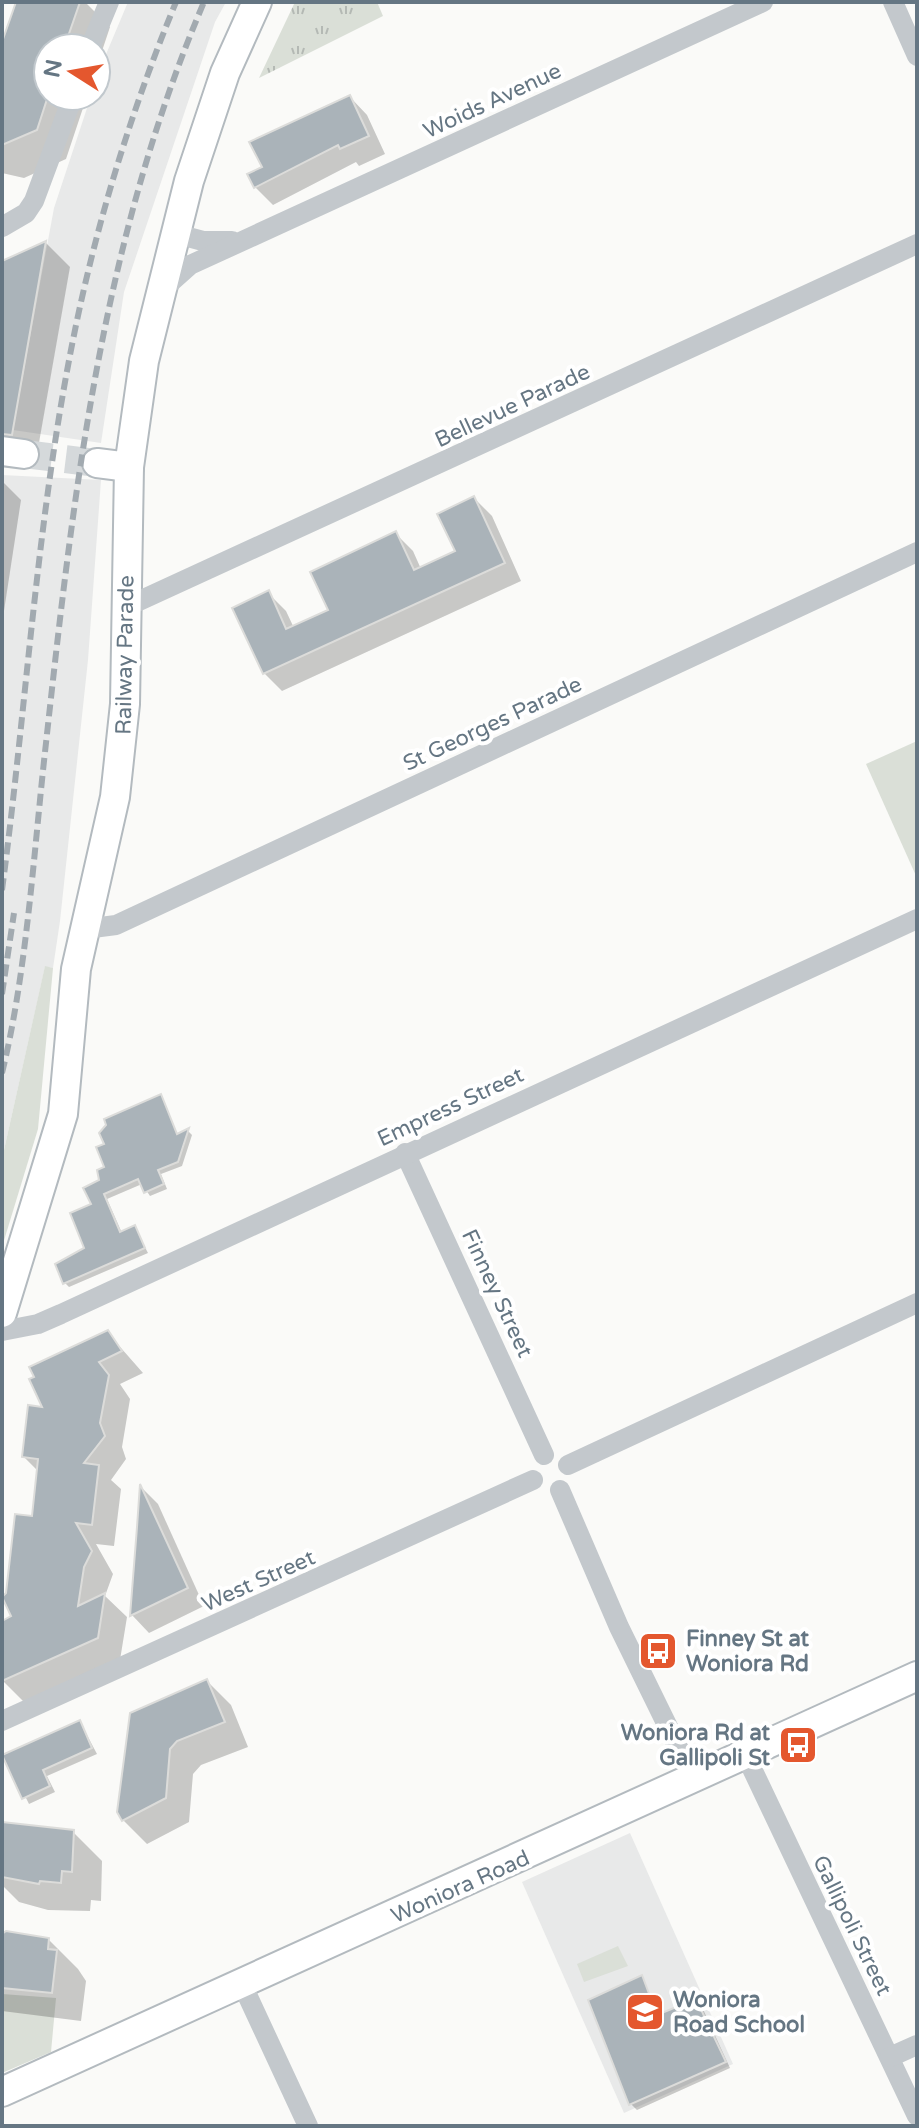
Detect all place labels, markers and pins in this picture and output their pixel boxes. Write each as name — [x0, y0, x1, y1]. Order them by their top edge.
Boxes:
place label: Finney St at Woniora Rd — [686, 1626, 810, 1677]
bus stop icon: Finney St at Woniora Rd — [637, 1630, 679, 1672]
place label: Woniora Rd at Gallipoli St — [621, 1720, 771, 1771]
bus stop icon: Woniora Rd at Gallipoli St — [777, 1724, 819, 1766]
place label: Woniora Road School — [673, 1987, 805, 2038]
school or university icon: Woniora Road School — [624, 1991, 666, 2033]

